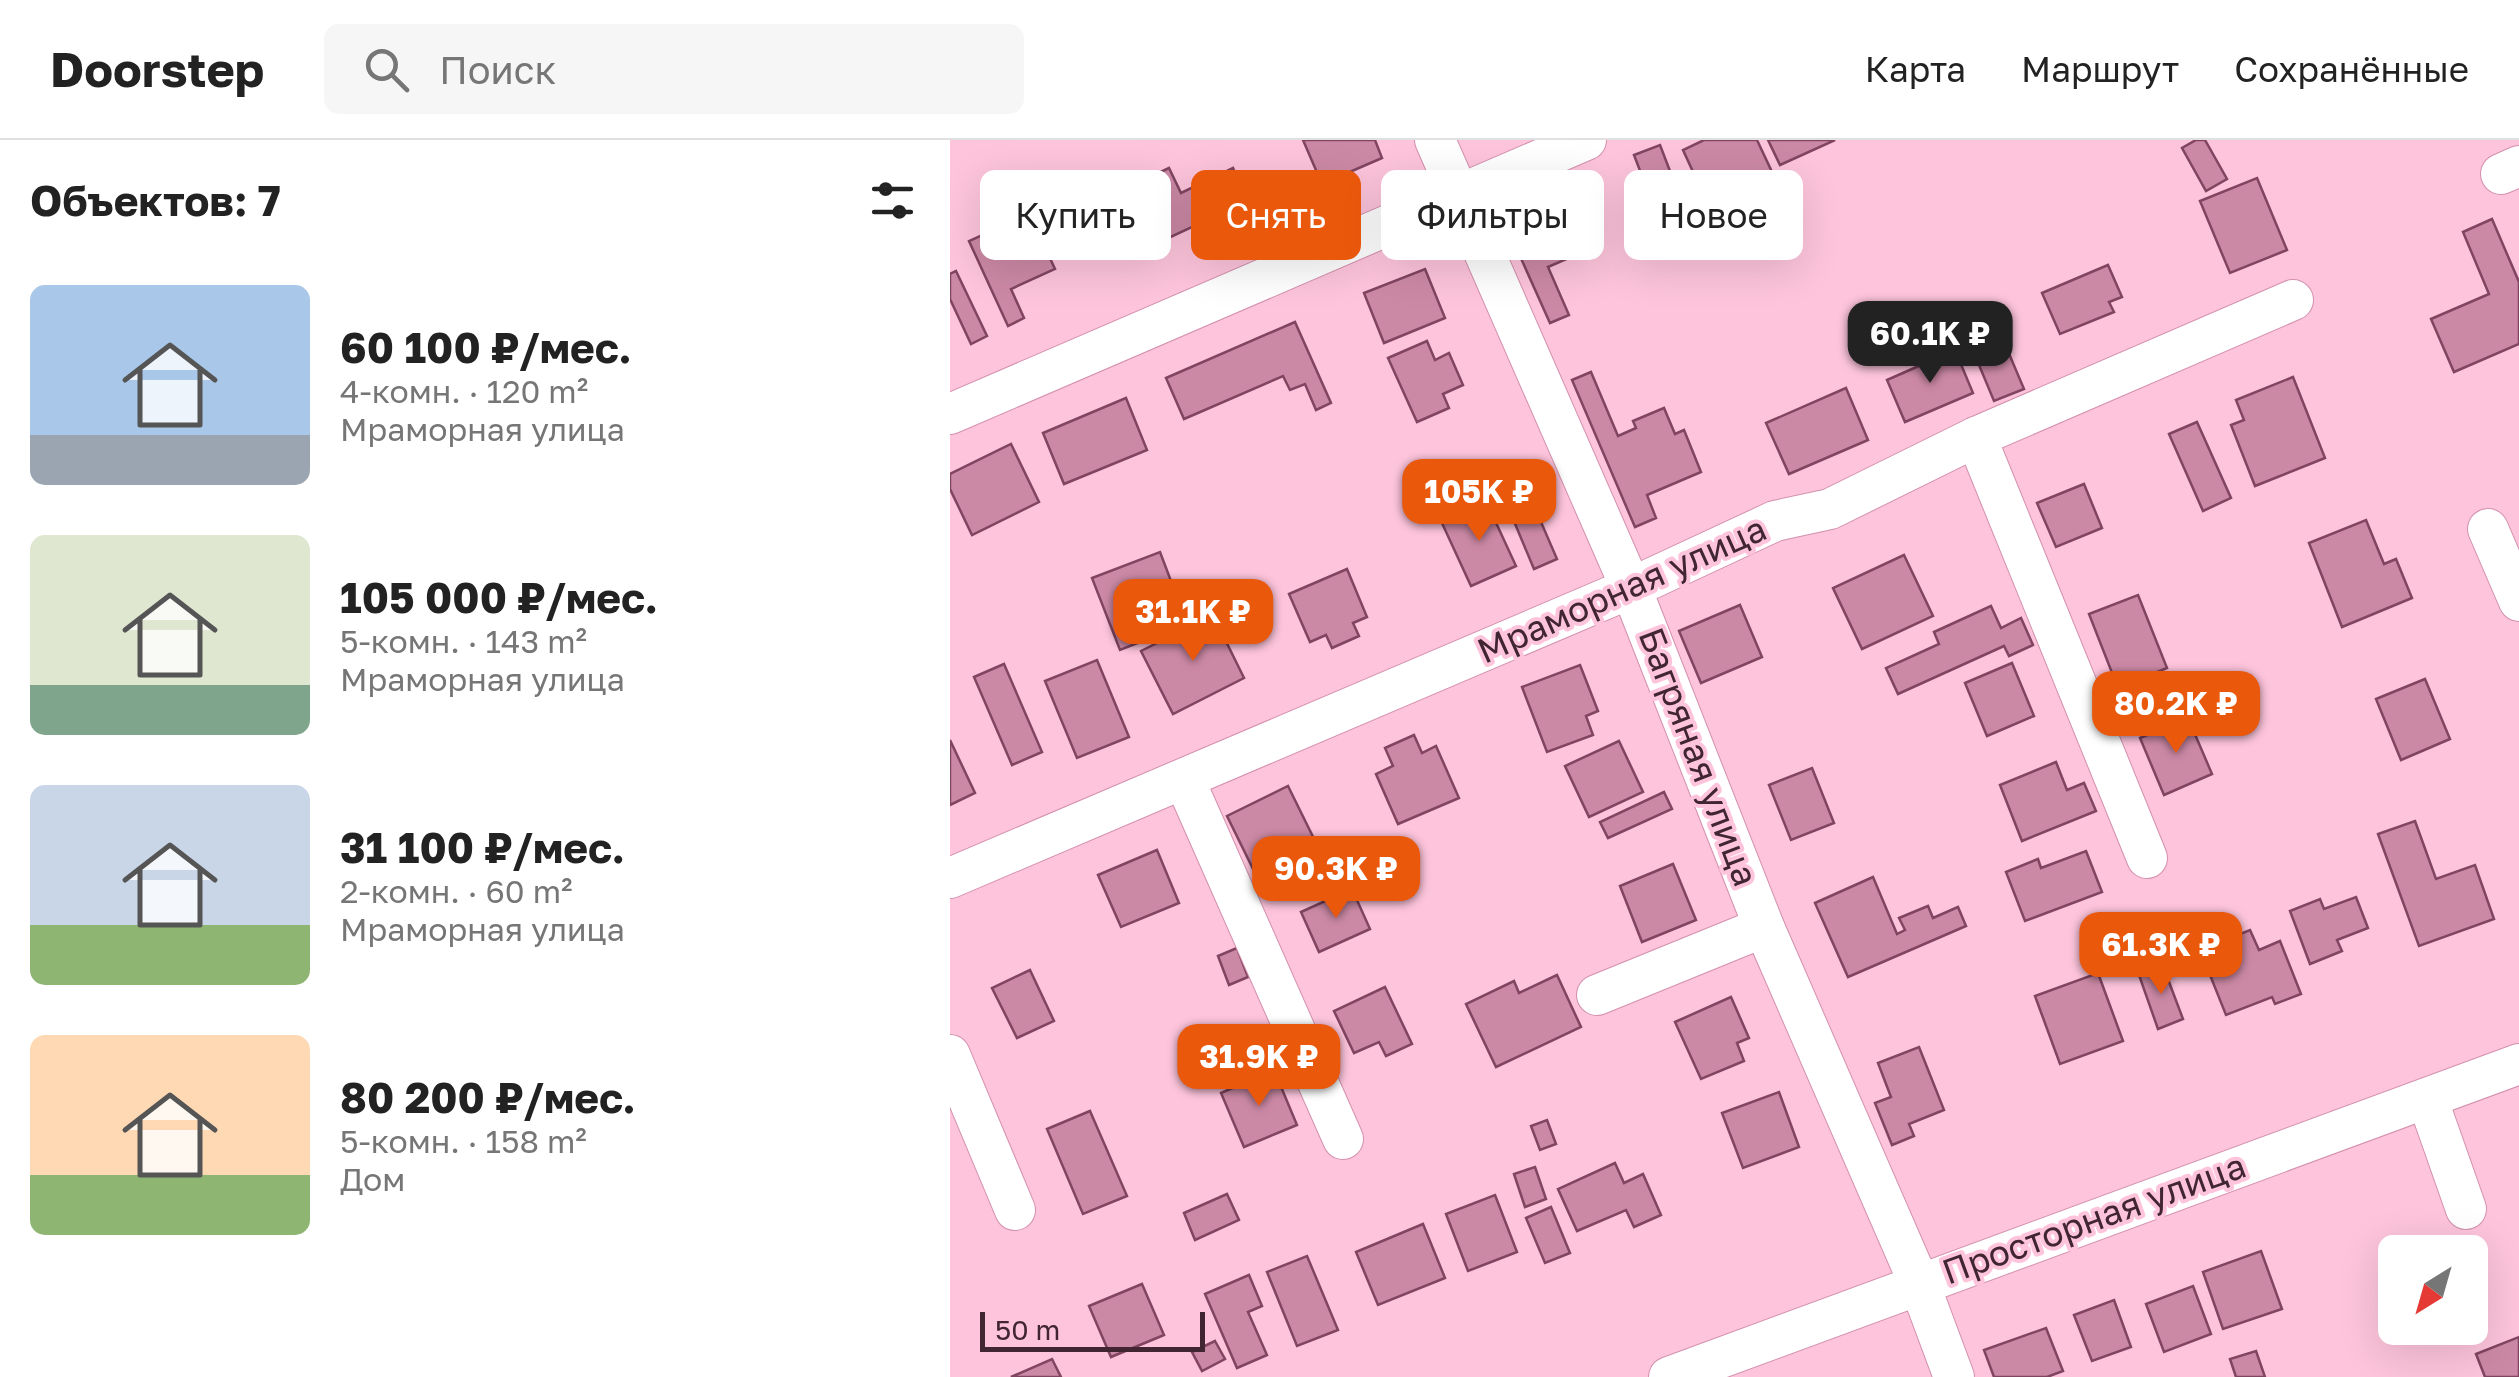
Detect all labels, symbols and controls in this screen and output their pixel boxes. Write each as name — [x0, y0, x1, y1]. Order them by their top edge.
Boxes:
search box — [324, 24, 1024, 114]
text: Doorstep — [50, 40, 264, 98]
icon: search — [359, 42, 414, 97]
text: Поиск — [439, 47, 556, 92]
text: Карта — [1865, 48, 1966, 90]
text: Маршрут — [2021, 48, 2179, 90]
text: Сохранённые — [2234, 48, 2469, 90]
chip: Купить — [980, 170, 1171, 260]
chip: Снять — [1191, 170, 1361, 260]
chip: Фильтры — [1381, 170, 1604, 260]
chip: Новое — [1624, 170, 1803, 260]
icon: filters — [865, 173, 920, 228]
text: Объектов: 7 — [30, 175, 281, 225]
pin: 60.1K ₽ — [1838, 301, 2022, 386]
text: 60.1K ₽ — [1870, 314, 1990, 352]
text: 60 100 ₽/мес. — [340, 322, 632, 372]
icon: home — [110, 325, 230, 445]
text: 4-комн. · 120 m² — [340, 372, 588, 410]
text: Мраморная улица — [340, 410, 625, 448]
pin: 105K ₽ — [1398, 459, 1560, 544]
text: 105K ₽ — [1424, 472, 1534, 510]
street label: Мраморная улица — [1471, 507, 1772, 672]
text: 105 000 ₽/мес. — [340, 572, 658, 622]
icon: home — [110, 575, 230, 695]
pin: 31.1K ₽ — [1101, 579, 1285, 664]
text: 31.1K ₽ — [1135, 592, 1251, 630]
text: 5-комн. · 143 m² — [340, 622, 587, 660]
street label: Багряная улица — [1630, 622, 1767, 892]
text: Мраморная улица — [340, 660, 625, 698]
pin: 80.2K ₽ — [2084, 671, 2268, 756]
text: 80.2K ₽ — [2114, 684, 2238, 722]
text: 31 100 ₽/мес. — [340, 822, 625, 872]
icon: home — [110, 825, 230, 945]
pin: 90.3K ₽ — [1244, 836, 1428, 921]
text: 90.3K ₽ — [1274, 849, 1398, 887]
text: 2-комн. · 60 m² — [340, 872, 572, 910]
text: Мраморная улица — [340, 910, 625, 948]
pin: 61.3K ₽ — [2069, 912, 2253, 997]
text: 61.3K ₽ — [2101, 925, 2221, 963]
pin: 31.9K ₽ — [1167, 1024, 1351, 1109]
text: 31.9K ₽ — [1199, 1037, 1319, 1075]
text: 80 200 ₽/мес. — [340, 1072, 636, 1122]
icon: home — [110, 1075, 230, 1195]
text: 5-комн. · 158 m² — [340, 1122, 587, 1160]
street label: Просторная улица — [1936, 1144, 2251, 1292]
text: Дом — [340, 1160, 405, 1198]
north arrow — [2378, 1235, 2488, 1345]
map controls — [2378, 1235, 2488, 1345]
scale bar — [980, 1307, 1205, 1352]
text: 50 m — [995, 1313, 1060, 1346]

